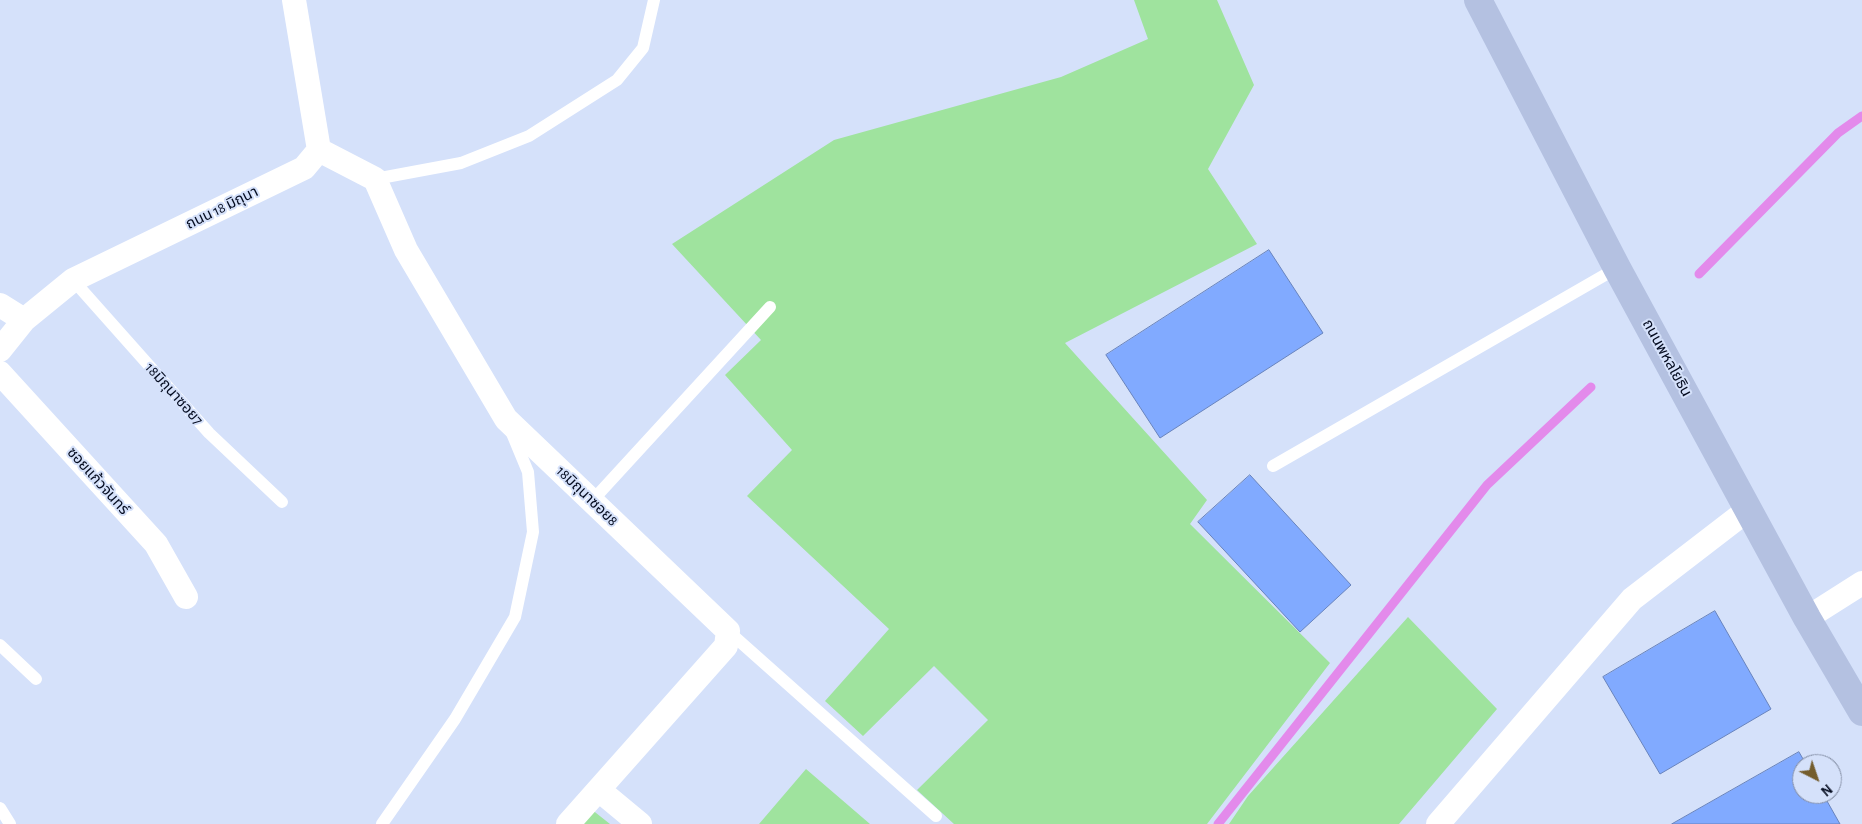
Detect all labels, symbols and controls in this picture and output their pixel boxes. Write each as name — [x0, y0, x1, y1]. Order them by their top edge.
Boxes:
street label: ถนน 18 มิถุนา — [183, 183, 261, 233]
street label: ถนนพหลโยธิน — [1638, 316, 1696, 400]
street label: 18มิถุนาซอย7 — [141, 359, 207, 429]
street label: ซอยแก้วจันทร์ — [63, 444, 133, 518]
street label: 18มิถุนาซอย8 — [552, 462, 622, 530]
north arrow — [1792, 754, 1842, 804]
text: N — [1818, 781, 1834, 798]

